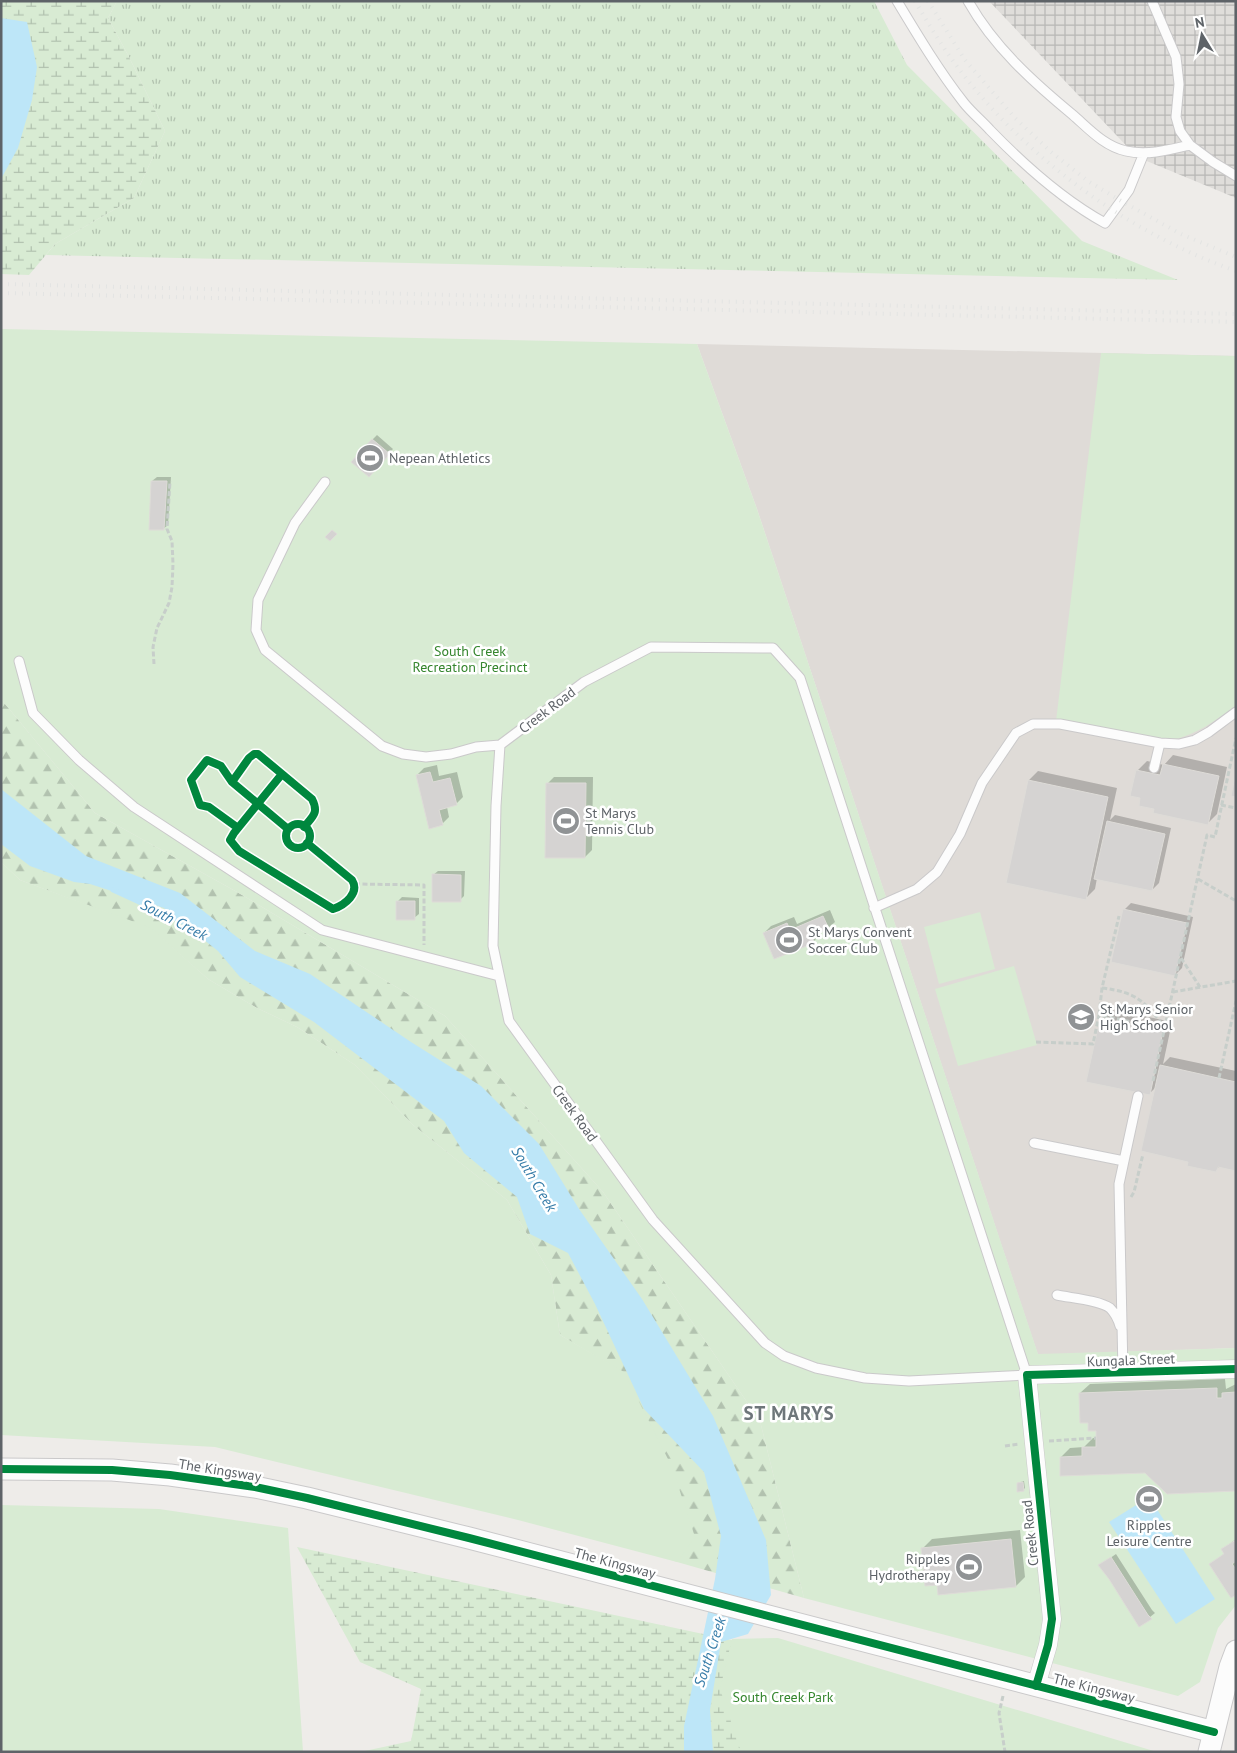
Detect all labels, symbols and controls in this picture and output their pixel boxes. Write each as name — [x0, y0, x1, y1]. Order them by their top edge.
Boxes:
north arrow — [1177, 10, 1227, 60]
text: N — [1194, 13, 1206, 32]
sports icon: Nepean Athletics — [355, 443, 385, 473]
place label: Nepean Athletics — [389, 449, 491, 467]
park label: South Creek Recreation Precinct — [413, 642, 528, 676]
street label: Creek Road — [515, 683, 579, 737]
place label: St Marys Tennis Club — [585, 804, 654, 838]
sports icon: St Marys Tennis Club — [551, 806, 581, 836]
water label: South Creek — [138, 895, 212, 945]
place label: St Marys Convent Soccer Club — [808, 923, 912, 957]
sports icon: St Marys Convent Soccer Club — [774, 925, 804, 955]
place label: St Marys Senior High School — [1100, 1000, 1193, 1034]
school or university icon: St Marys Senior High School — [1066, 1002, 1096, 1032]
street label: Creek Road — [548, 1081, 602, 1145]
water label: South Creek — [508, 1143, 562, 1216]
street label: Kungala Street — [1087, 1349, 1176, 1371]
district label: ST MARYS — [743, 1401, 835, 1425]
street label: The Kingsway — [177, 1455, 263, 1485]
sports icon: Ripples Leisure Centre — [1134, 1484, 1164, 1514]
street label: Creek Road — [1018, 1499, 1042, 1567]
place label: Ripples Leisure Centre — [1106, 1516, 1192, 1550]
street label: The Kingsway — [572, 1544, 658, 1583]
place label: Ripples Hydrotherapy — [869, 1550, 950, 1584]
sports icon: Ripples Hydrotherapy — [954, 1552, 984, 1582]
water label: South Creek — [689, 1613, 730, 1689]
street label: The Kingsway — [1051, 1669, 1137, 1707]
park label: South Creek Park — [733, 1688, 834, 1706]

